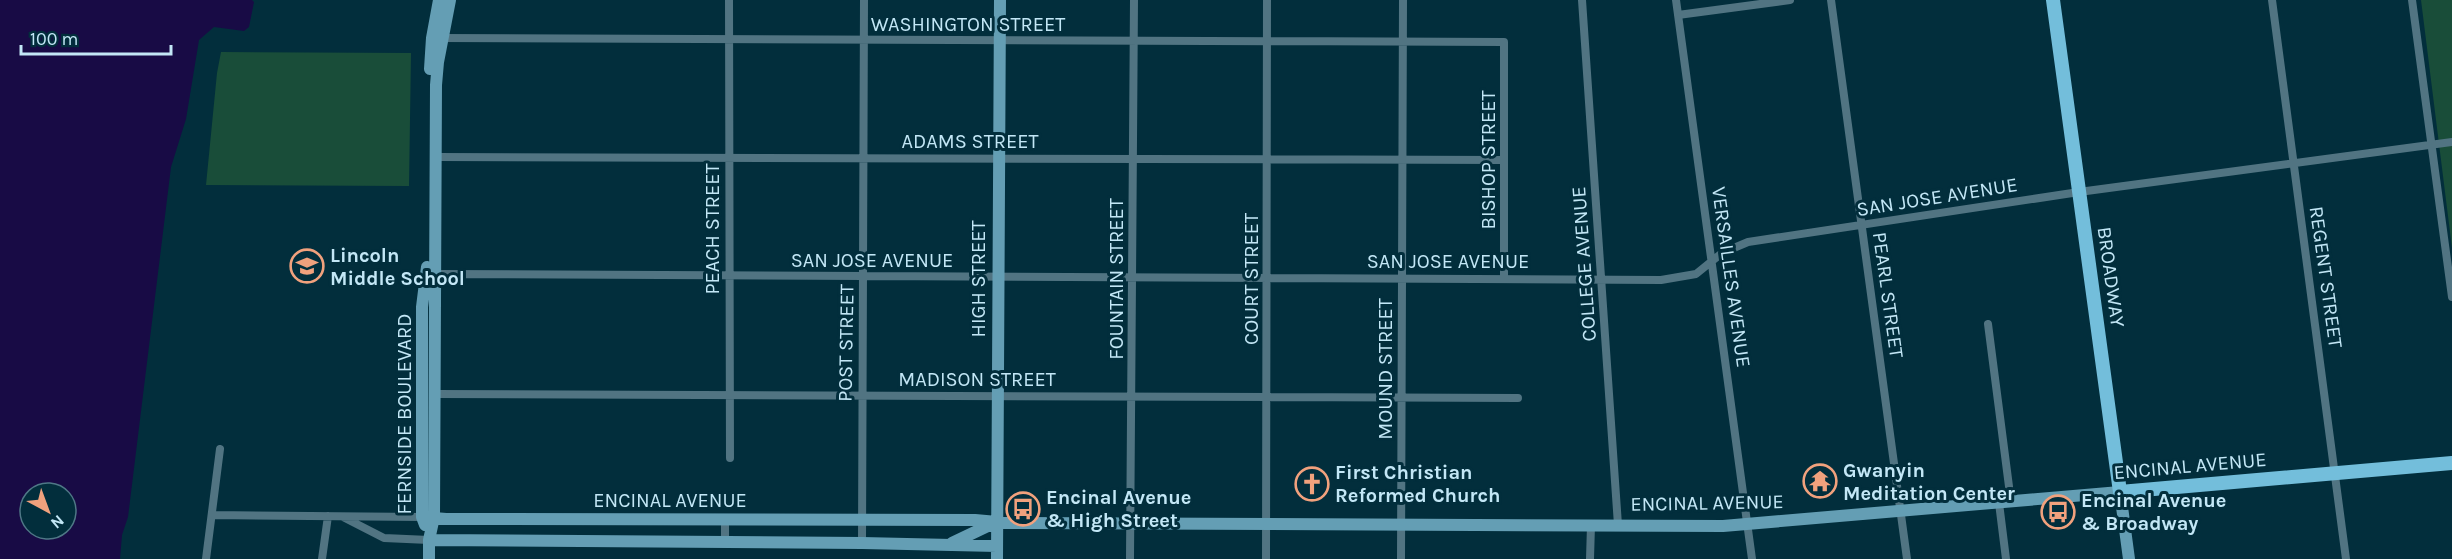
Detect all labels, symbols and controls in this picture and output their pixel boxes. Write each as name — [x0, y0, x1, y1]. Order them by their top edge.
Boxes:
street label: WASHINGTON STREET — [871, 13, 1065, 36]
scale bar — [21, 18, 171, 56]
text: 100 m — [30, 28, 78, 50]
street label: BISHOP STREET — [1477, 90, 1500, 230]
street label: ADAMS STREET — [902, 130, 1038, 153]
street label: PEACH STREET — [701, 163, 724, 295]
street label: SAN JOSE AVENUE — [1855, 173, 2019, 221]
street label: VERSAILLES AVENUE — [1707, 185, 1755, 369]
street label: COLLEGE AVENUE — [1567, 186, 1601, 342]
street label: FOUNTAIN STREET — [1105, 198, 1128, 360]
street label: REGENT STREET — [2305, 205, 2347, 349]
street label: COURT STREET — [1240, 213, 1263, 345]
street label: HIGH STREET — [967, 221, 990, 337]
street label: BROADWAY — [2093, 225, 2129, 329]
street label: PEARL STREET — [1868, 231, 1908, 359]
place label: Lincoln Middle School — [330, 244, 465, 290]
school or university icon: Lincoln Middle School — [289, 248, 325, 284]
street label: SAN JOSE AVENUE — [791, 249, 953, 272]
street label: SAN JOSE AVENUE — [1367, 250, 1529, 273]
street label: POST STREET — [833, 284, 859, 402]
street label: MOUND STREET — [1374, 298, 1397, 440]
street label: FERNSIDE BOULEVARD — [393, 313, 416, 515]
street label: MADISON STREET — [898, 368, 1056, 391]
street label: ENCINAL AVENUE — [2113, 448, 2267, 484]
place label: Gwanyin Meditation Center — [1843, 459, 2015, 505]
place label: First Christian Reformed Church — [1335, 461, 1500, 507]
temple icon: Gwanyin Meditation Center — [1802, 463, 1838, 499]
church icon: First Christian Reformed Church — [1294, 466, 1330, 502]
north arrow — [18, 481, 78, 541]
place label: Encinal Avenue & High Street — [1046, 486, 1191, 532]
street label: ENCINAL AVENUE — [593, 489, 747, 512]
place label: Encinal Avenue & Broadway — [2081, 489, 2226, 535]
street label: ENCINAL AVENUE — [1630, 490, 1784, 516]
bus stop icon: Encinal Avenue & High Street — [1005, 491, 1041, 527]
bus stop icon: Encinal Avenue & Broadway — [2040, 494, 2076, 530]
text: N — [47, 511, 68, 533]

